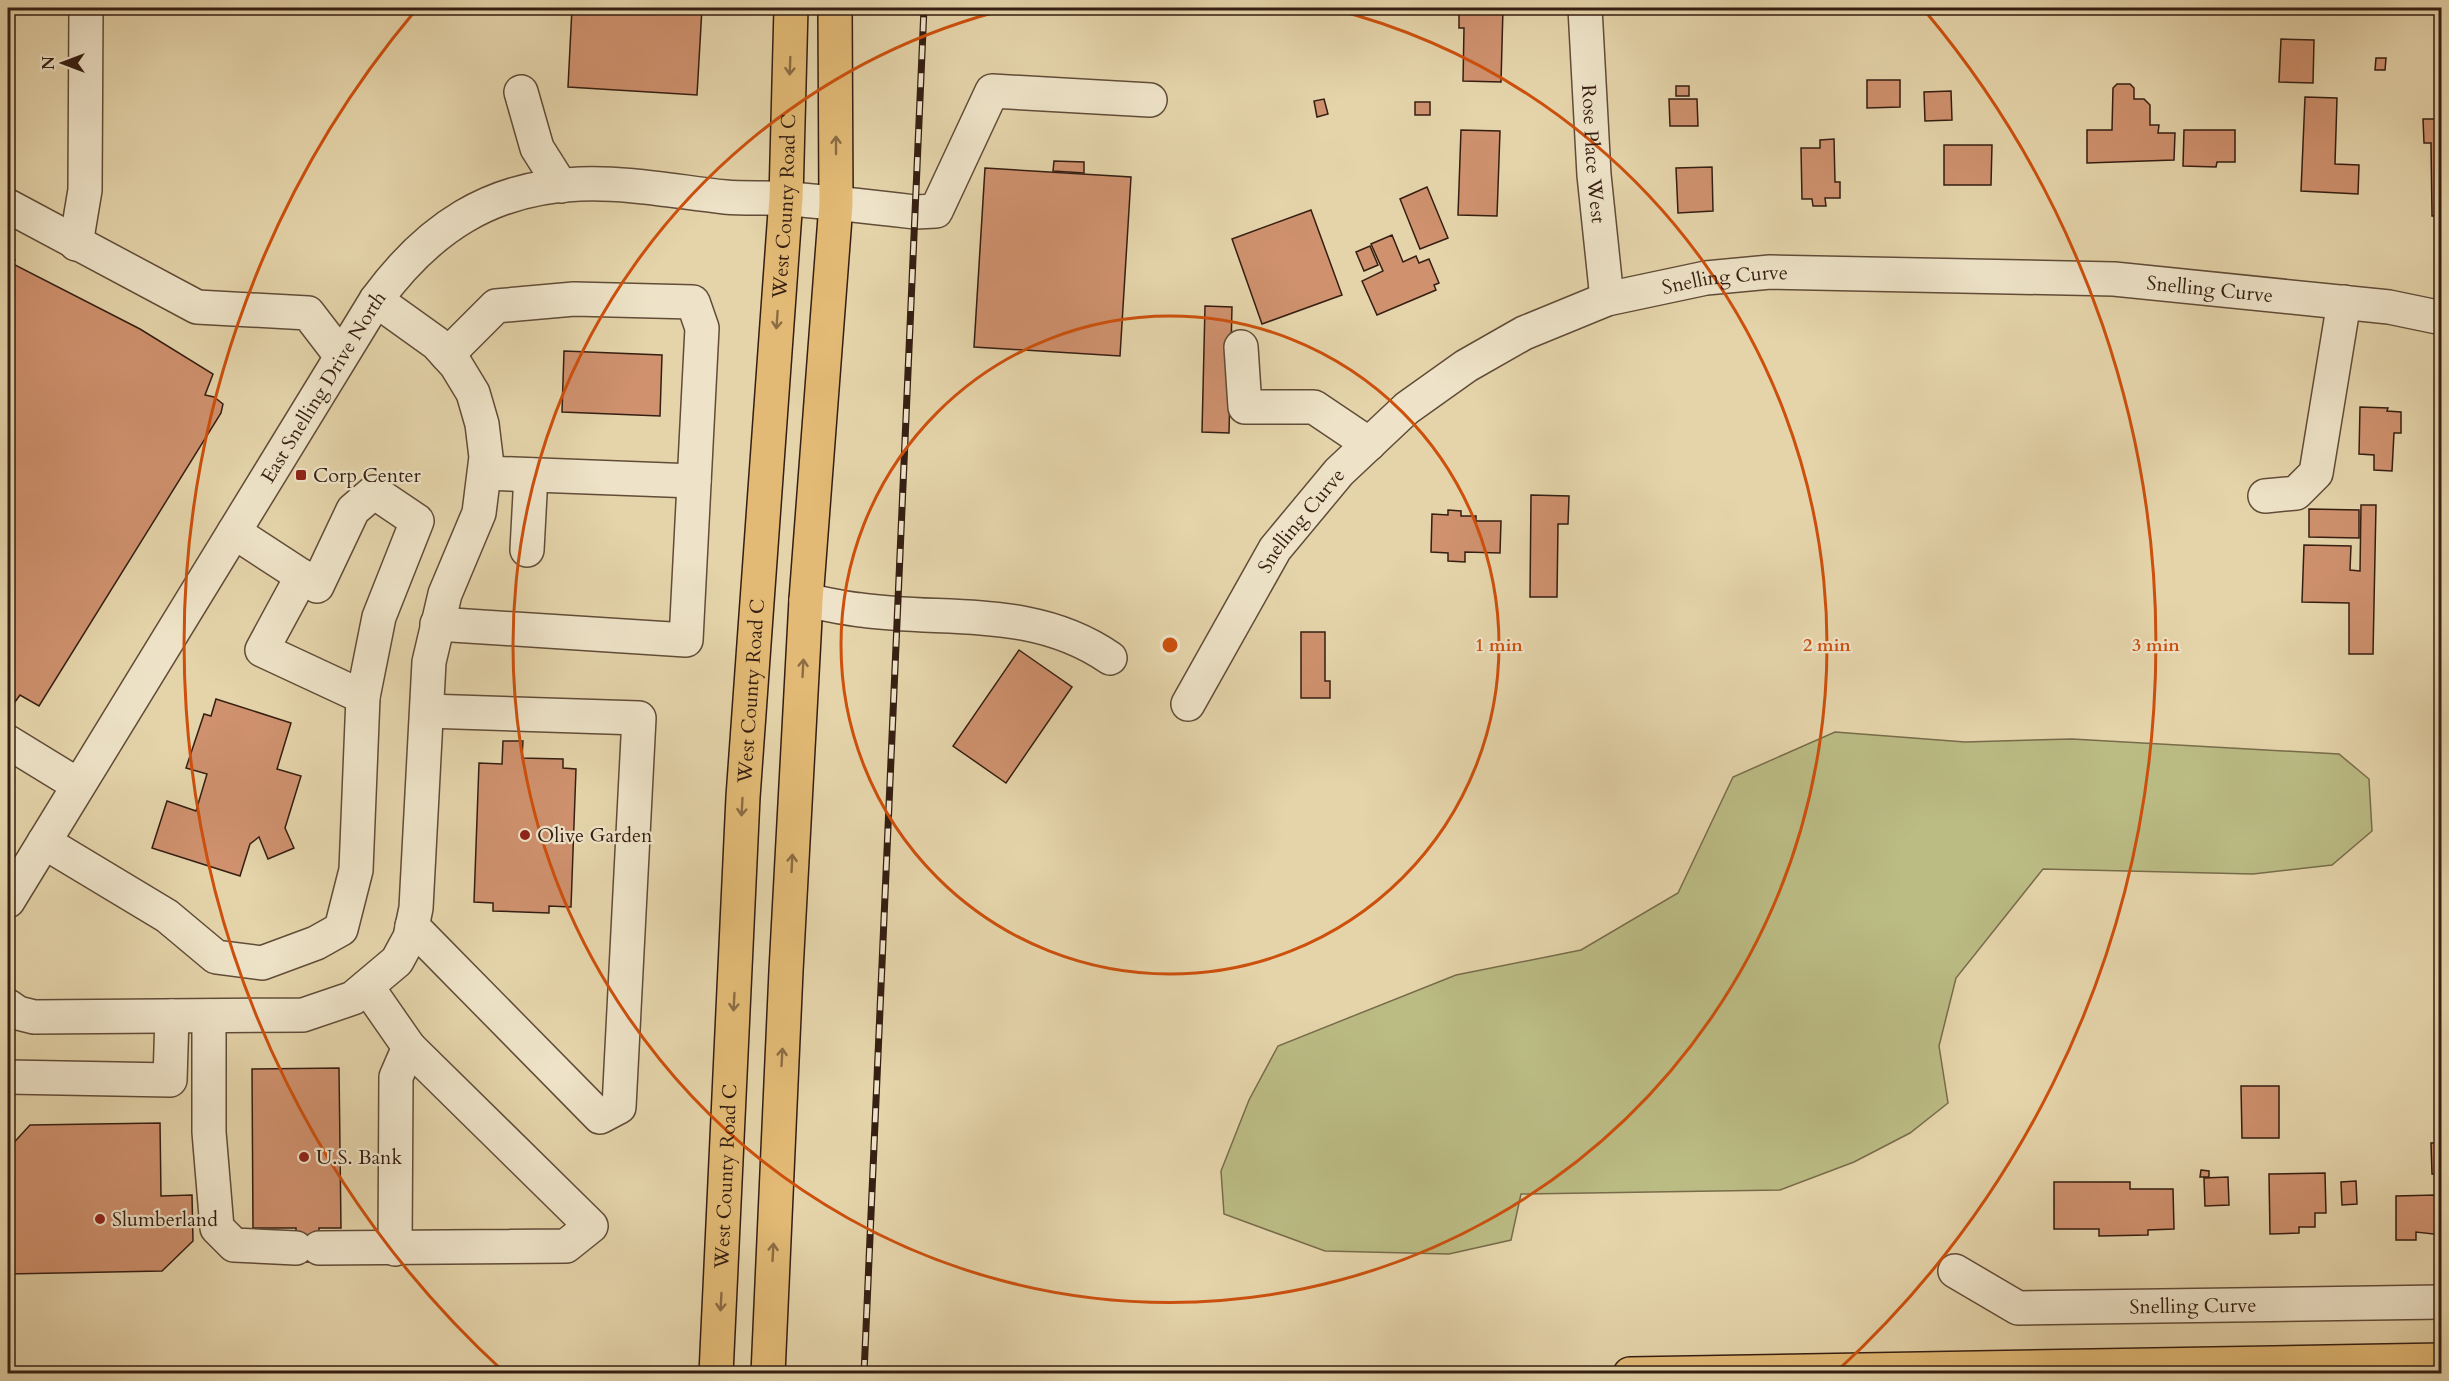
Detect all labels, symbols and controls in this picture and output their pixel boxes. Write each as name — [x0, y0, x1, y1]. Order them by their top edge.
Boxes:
north arrow — [33, 33, 93, 93]
one-way arrow — [784, 55, 795, 75]
text: N — [38, 56, 60, 70]
street label: Rose Place West — [1576, 84, 1613, 225]
street label: West County Road C — [765, 113, 802, 300]
one-way arrow — [830, 136, 842, 156]
street label: Snelling Curve — [1659, 258, 1788, 301]
street label: Snelling Curve — [2145, 269, 2274, 309]
street label: East Snelling Drive North — [254, 285, 392, 488]
one-way arrow — [771, 309, 782, 329]
place label: Corp Center — [313, 462, 422, 489]
street label: Snelling Curve — [1251, 462, 1350, 578]
marker: Corp Center — [294, 468, 308, 482]
street label: West County Road C — [730, 598, 771, 785]
text: 1 min — [1475, 633, 1523, 658]
text: 2 min — [1803, 633, 1851, 658]
text: 3 min — [2132, 633, 2180, 658]
centre of rings — [1160, 635, 1180, 655]
one-way arrow — [797, 658, 808, 678]
one-way arrow — [737, 797, 748, 817]
place label: Olive Garden — [537, 822, 653, 849]
marker: Olive Garden — [518, 828, 532, 842]
one-way arrow — [787, 853, 798, 873]
one-way arrow — [728, 992, 739, 1012]
one-way arrow — [776, 1048, 787, 1068]
street label: West County Road C — [707, 1083, 743, 1270]
place label: U.S. Bank — [316, 1144, 402, 1171]
marker: U.S. Bank — [297, 1150, 311, 1164]
place label: Slumberland — [112, 1206, 218, 1233]
marker: Slumberland — [93, 1212, 107, 1226]
one-way arrow — [768, 1243, 779, 1263]
one-way arrow — [715, 1291, 726, 1311]
street label: Snelling Curve — [2129, 1291, 2257, 1320]

